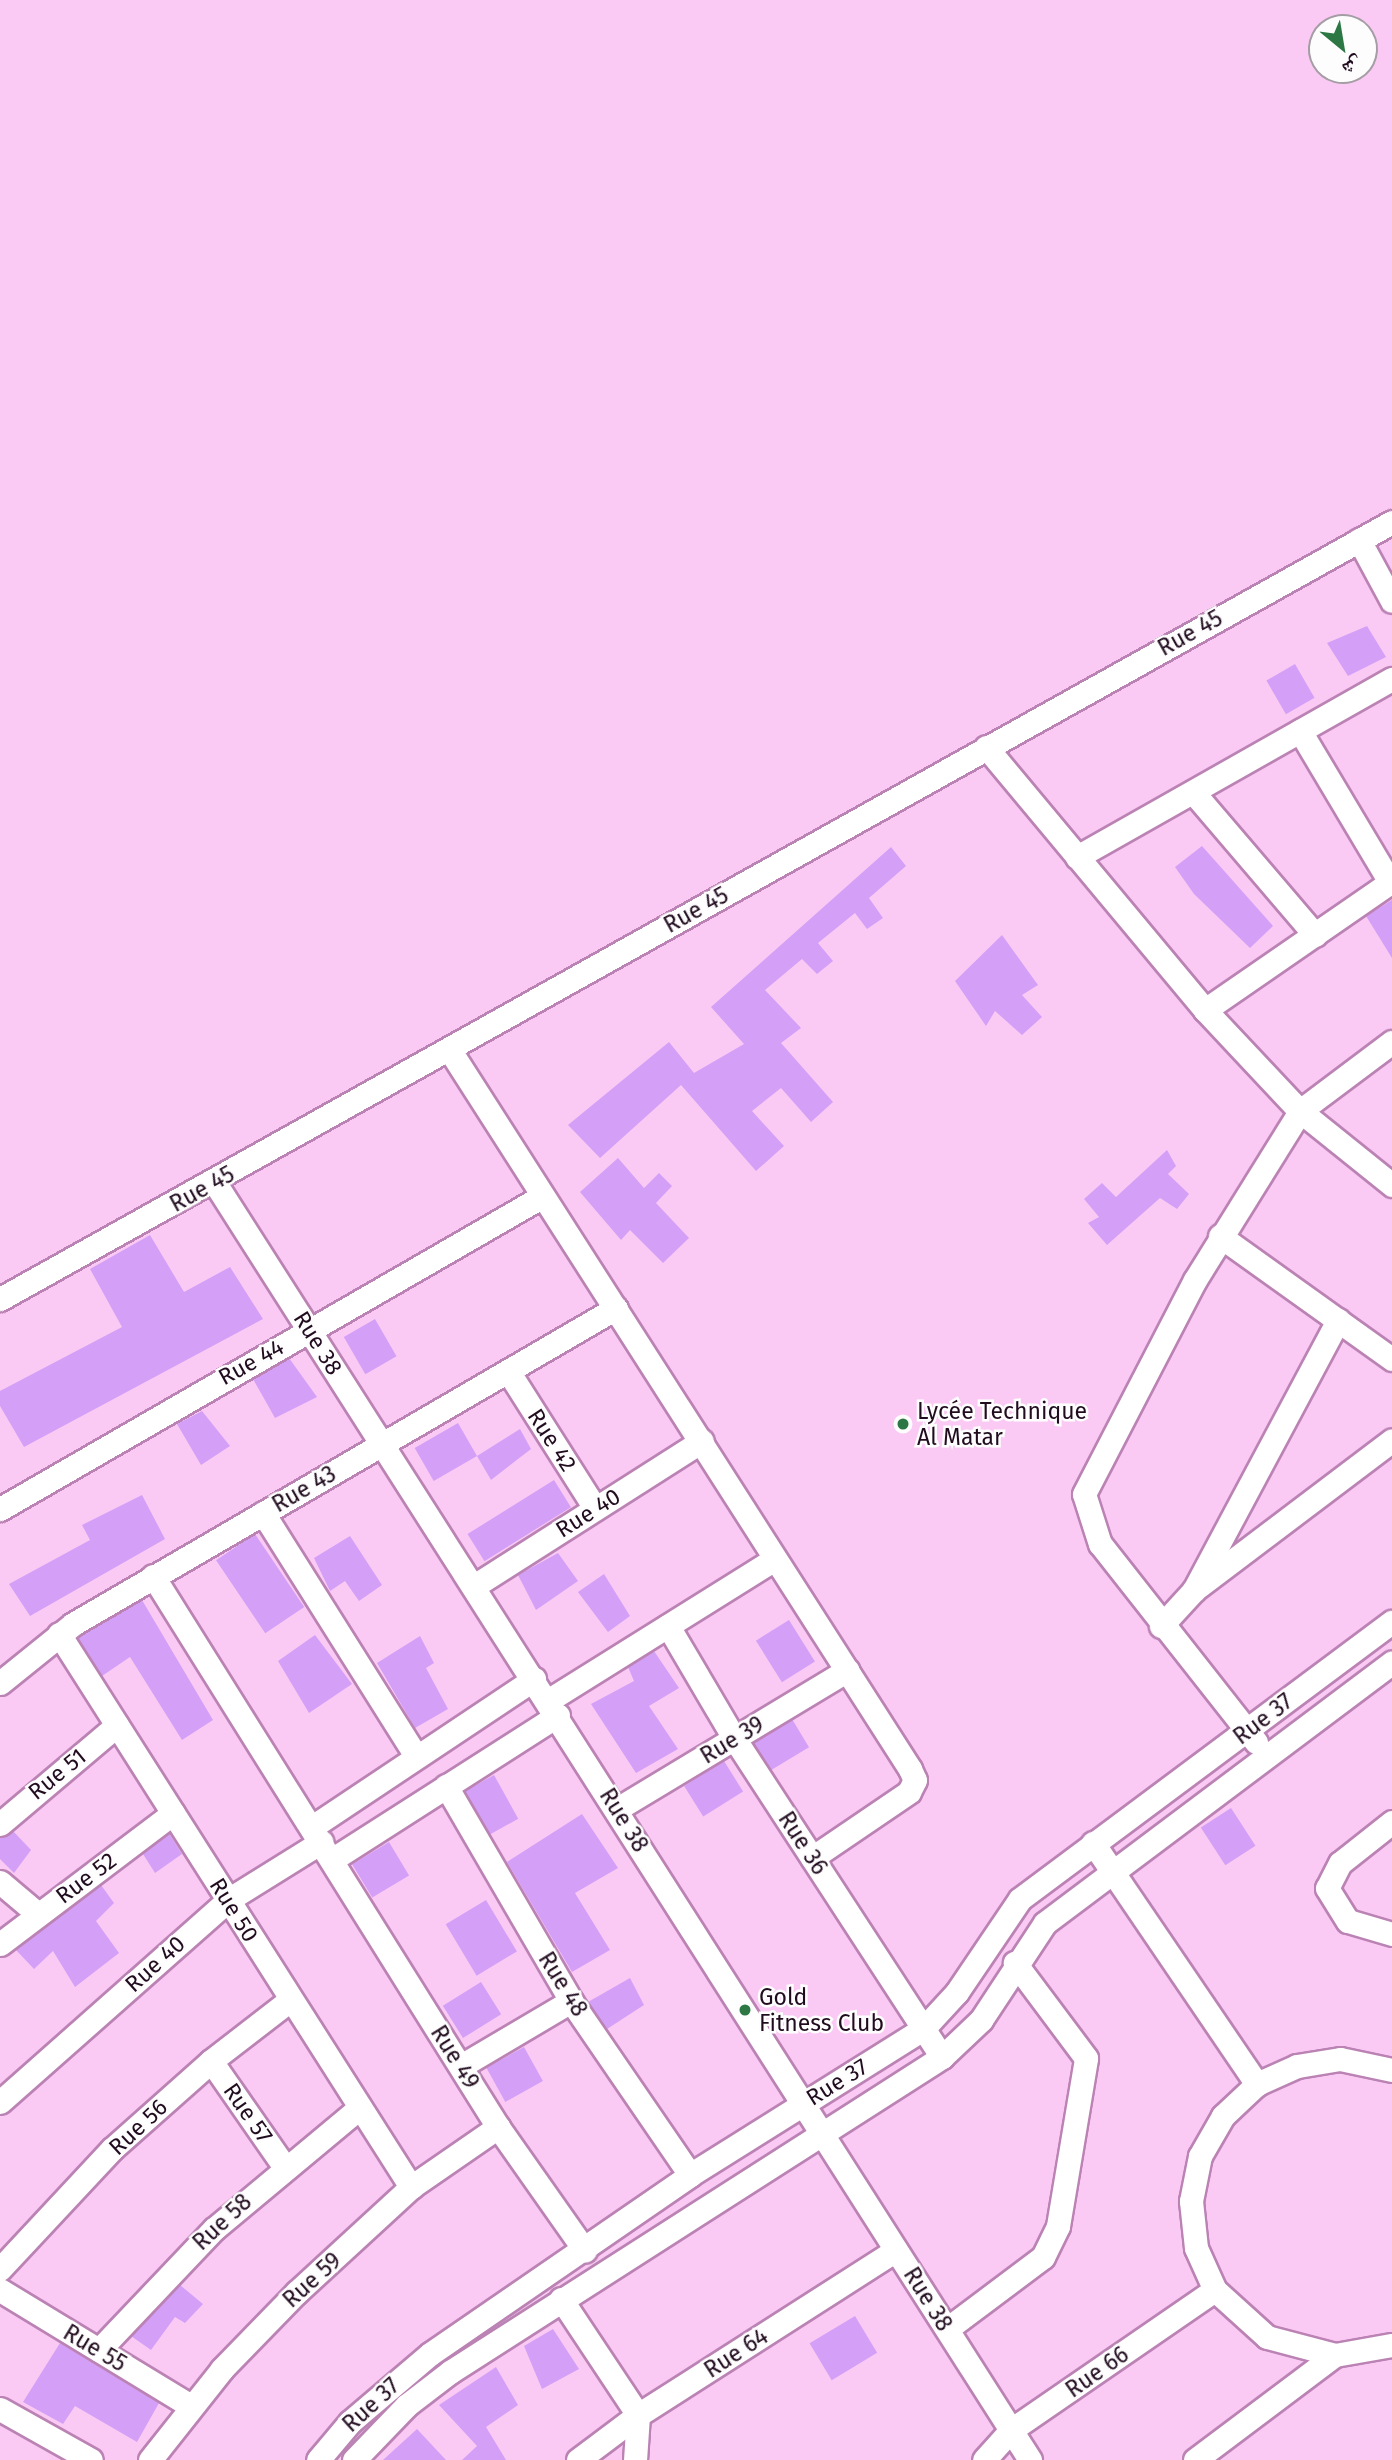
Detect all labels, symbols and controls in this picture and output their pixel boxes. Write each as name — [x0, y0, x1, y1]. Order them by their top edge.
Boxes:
north arrow — [1308, 14, 1378, 84]
text: ش — [1338, 51, 1367, 81]
street label: Rue 45 — [1153, 604, 1227, 662]
street label: Rue 45 — [659, 881, 733, 939]
street label: Rue 45 — [165, 1160, 239, 1218]
street label: Rue 38 — [288, 1306, 348, 1380]
street label: Rue 44 — [214, 1333, 288, 1391]
place label: Lycée Technique Al Matar — [917, 1397, 1087, 1451]
street label: Rue 42 — [522, 1404, 582, 1476]
marker: Lycée Technique Al Matar — [895, 1416, 911, 1432]
street label: Rue 43 — [267, 1460, 341, 1518]
street label: Rue 40 — [551, 1482, 625, 1544]
street label: Rue 37 — [1228, 1688, 1298, 1750]
street label: Rue 39 — [695, 1710, 769, 1770]
street label: Rue 51 — [23, 1742, 91, 1806]
street label: Rue 38 — [594, 1783, 654, 1857]
street label: Rue 36 — [772, 1806, 834, 1880]
street label: Rue 52 — [50, 1846, 122, 1910]
street label: Rue 50 — [204, 1873, 264, 1947]
street label: Rue 40 — [119, 1930, 191, 1998]
street label: Rue 48 — [533, 1947, 593, 2021]
place label: Gold Fitness Club — [759, 1983, 884, 2037]
marker: Gold Fitness Club — [737, 2002, 753, 2018]
street label: Rue 49 — [425, 2020, 485, 2094]
street label: Rue 37 — [801, 2052, 873, 2112]
street label: Rue 57 — [217, 2078, 279, 2148]
street label: Rue 56 — [103, 2093, 173, 2161]
street label: Rue 58 — [187, 2188, 257, 2256]
street label: Rue 59 — [277, 2247, 347, 2313]
street label: Rue 38 — [898, 2262, 958, 2336]
street label: Rue 55 — [58, 2318, 132, 2378]
street label: Rue 64 — [699, 2322, 773, 2384]
street label: Rue 66 — [1060, 2340, 1134, 2404]
street label: Rue 37 — [337, 2372, 405, 2438]

